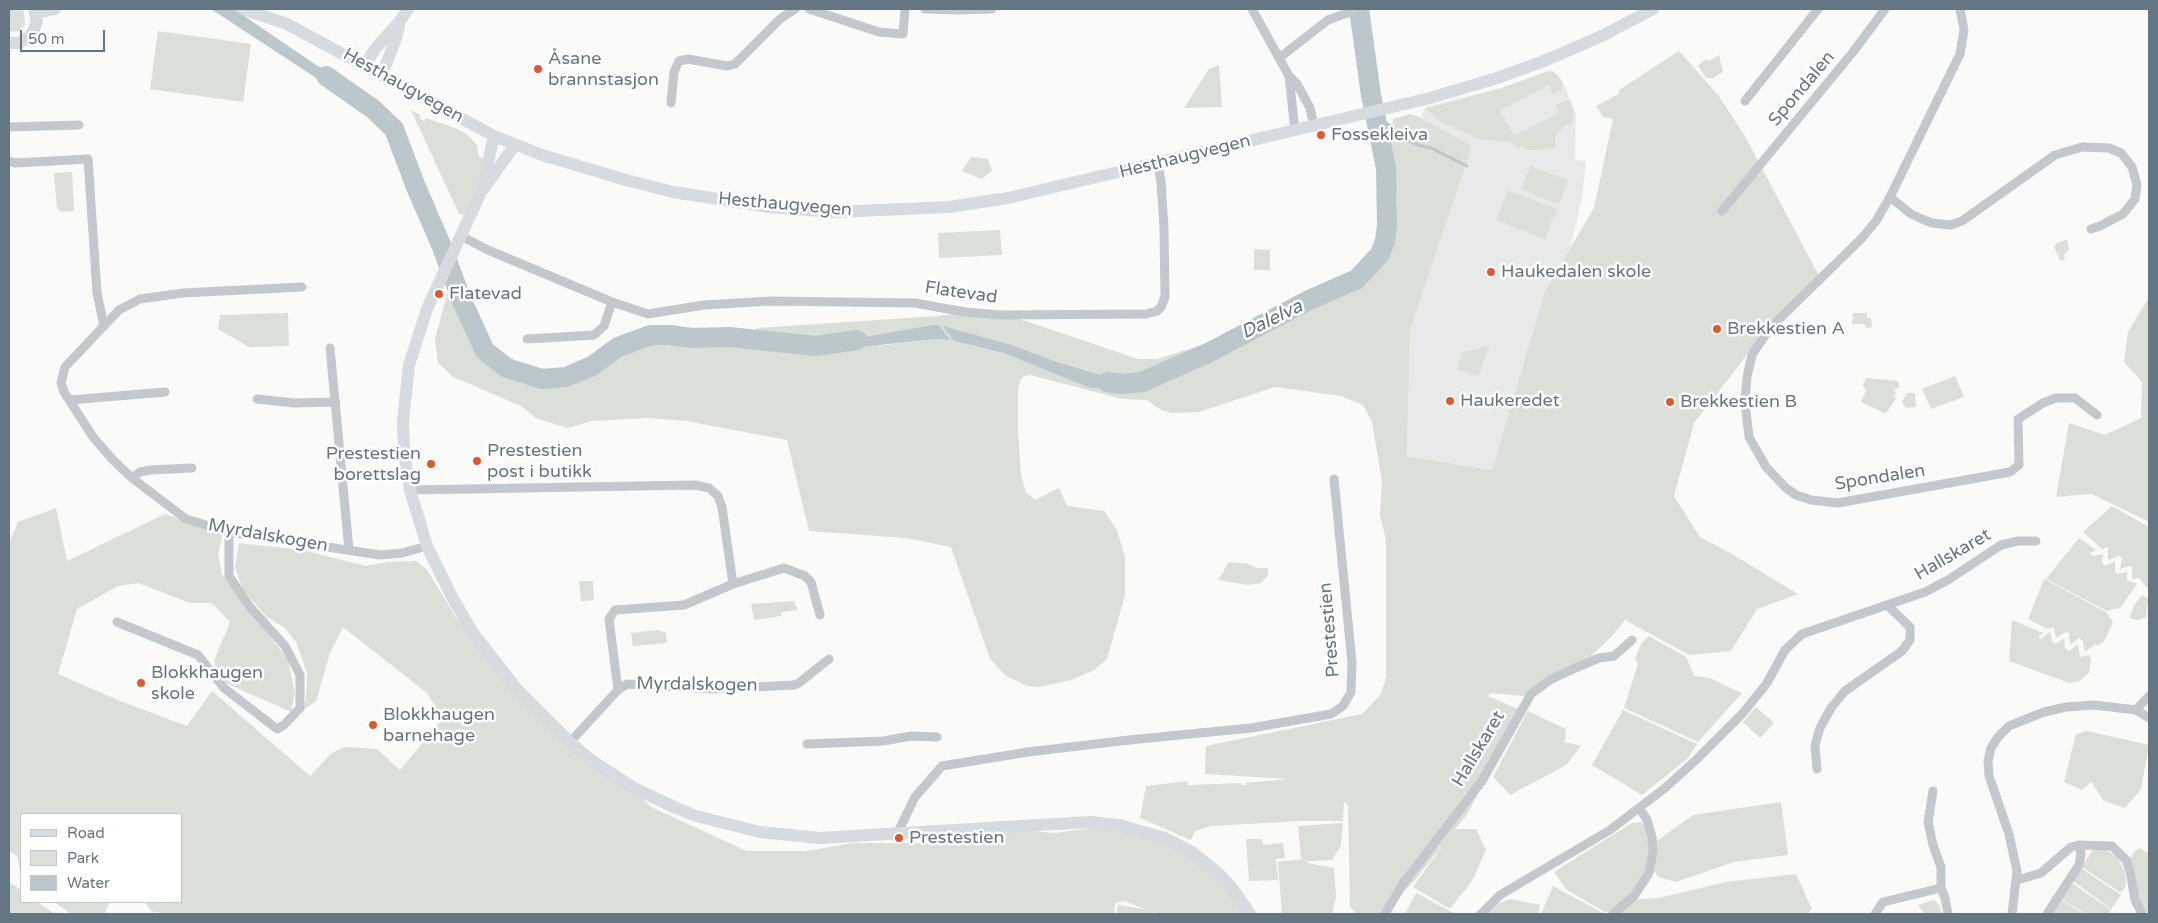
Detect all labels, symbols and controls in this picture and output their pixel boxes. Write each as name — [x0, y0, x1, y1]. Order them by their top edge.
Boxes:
scale bar — [22, 20, 108, 52]
text: 50 m — [28, 30, 65, 48]
street label: Hesthaugvegen — [339, 44, 467, 128]
street label: Spondalen — [1764, 47, 1840, 131]
place label: Åsane brannstasjon — [548, 48, 659, 90]
marker: Åsane brannstasjon — [532, 63, 544, 75]
place label: Fossekleiva — [1331, 124, 1428, 146]
marker: Fossekleiva — [1315, 129, 1327, 141]
street label: Hesthaugvegen — [1117, 130, 1253, 184]
street label: Hesthaugvegen — [717, 188, 853, 222]
place label: Haukedalen skole — [1501, 261, 1651, 283]
marker: Haukedalen skole — [1485, 266, 1497, 278]
street label: Flatevad — [923, 277, 999, 309]
place label: Flatevad — [449, 283, 522, 305]
marker: Flatevad — [433, 288, 445, 300]
water label: Dalelva — [1238, 295, 1306, 345]
place label: Brekkestien A — [1727, 318, 1845, 340]
marker: Brekkestien A — [1711, 323, 1723, 335]
place label: Haukeredet — [1460, 390, 1560, 412]
place label: Brekkestien B — [1680, 391, 1797, 413]
marker: Haukeredet — [1444, 395, 1456, 407]
marker: Brekkestien B — [1664, 396, 1676, 408]
place label: Prestestien post i butikk — [487, 440, 592, 482]
place label: Prestestien borettslag — [326, 443, 421, 486]
marker: Prestestien post i butikk — [471, 455, 483, 467]
marker: Prestestien borettslag — [425, 458, 437, 470]
street label: Spondalen — [1833, 460, 1927, 496]
street label: Myrdalskogen — [206, 515, 330, 557]
street label: Hallskaret — [1911, 524, 1995, 586]
street label: Prestestien — [1315, 582, 1345, 678]
place label: Blokkhaugen skole — [151, 662, 263, 704]
street label: Myrdalskogen — [636, 673, 758, 697]
marker: Blokkhaugen skole — [135, 677, 147, 689]
place label: Blokkhaugen barnehage — [383, 704, 495, 746]
street label: Hallskaret — [1448, 707, 1510, 791]
marker: Blokkhaugen barnehage — [367, 719, 379, 731]
legend — [20, 813, 182, 903]
text: Road — [67, 824, 105, 842]
place label: Prestestien — [909, 827, 1004, 849]
marker: Prestestien — [893, 832, 905, 844]
text: Park — [67, 849, 99, 867]
text: Water — [67, 874, 110, 892]

